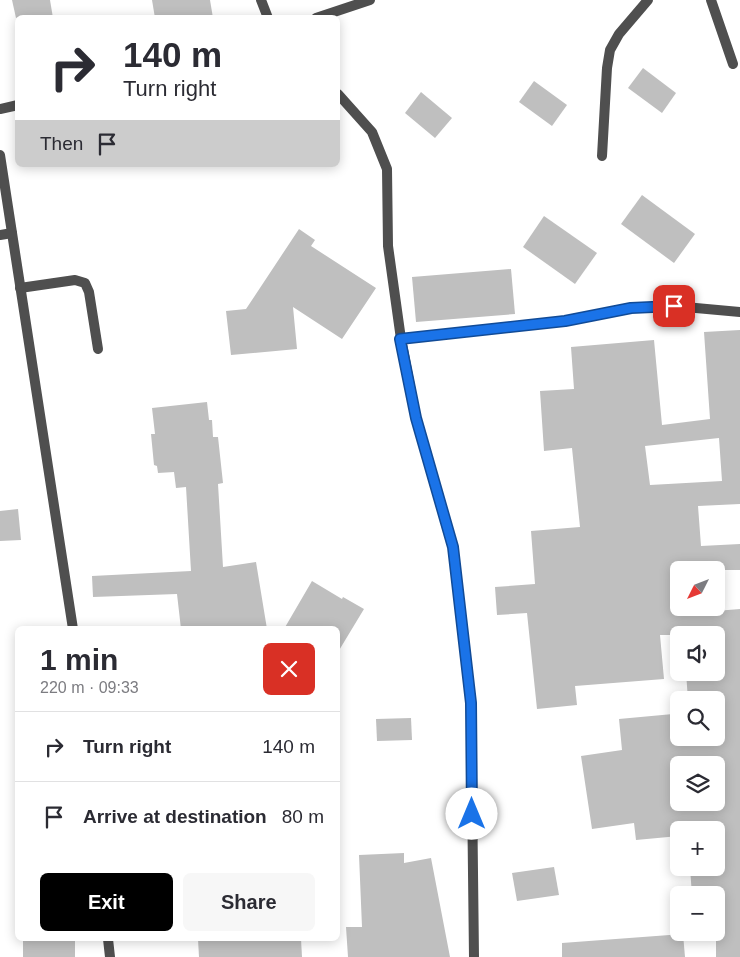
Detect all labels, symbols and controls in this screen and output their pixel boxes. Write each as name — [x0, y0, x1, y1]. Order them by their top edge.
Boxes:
icon: right — [40, 35, 105, 100]
text: 140 m — [123, 35, 222, 74]
text: Turn right — [123, 76, 216, 101]
icon: arrive — [93, 130, 121, 158]
text: Then — [40, 133, 83, 154]
pin — [653, 285, 695, 327]
icon: arrive — [660, 292, 688, 320]
north arrow — [670, 561, 725, 616]
map controls — [670, 561, 725, 941]
button: sound — [670, 626, 725, 681]
text: 1 min — [40, 643, 118, 676]
button: close — [263, 643, 315, 695]
text: 220 m · 09:33 — [40, 679, 139, 696]
button: search — [670, 691, 725, 746]
icon: right — [40, 733, 68, 761]
text: Turn right — [83, 736, 171, 757]
text: 140 m — [262, 736, 315, 757]
button: layers — [670, 756, 725, 811]
position arrow — [445, 787, 497, 839]
icon: arrive — [40, 803, 68, 831]
text: Arrive at destination — [83, 806, 267, 827]
text: 80 m — [282, 806, 324, 827]
button: + — [670, 821, 725, 876]
button: Exit — [40, 873, 173, 931]
button: Share — [183, 873, 315, 931]
button: − — [670, 886, 725, 941]

